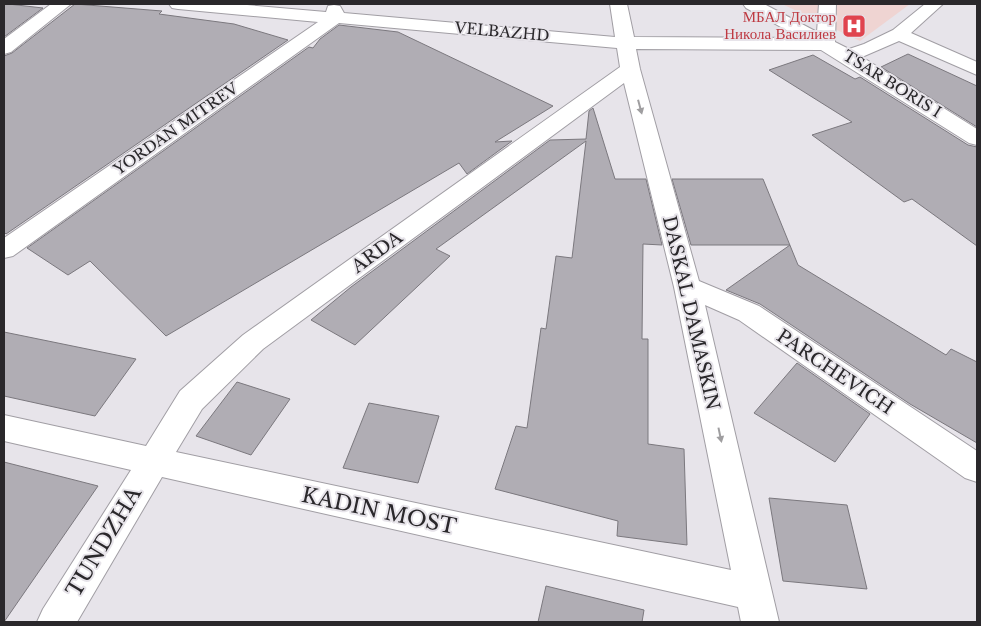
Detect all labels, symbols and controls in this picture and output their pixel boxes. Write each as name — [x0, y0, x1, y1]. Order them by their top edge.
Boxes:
place label: МБАЛ Доктор Никола Василиев — [724, 7, 836, 43]
hospital icon: МБАЛ Доктор Никола Василиев — [841, 13, 867, 39]
street label: VELBAZHD — [453, 18, 550, 45]
street label: TSAR BORIS I — [840, 46, 945, 121]
street label: YORDAN MITREV — [109, 78, 242, 179]
one-way arrow — [636, 100, 644, 115]
street label: DASKAL DAMASKIN — [658, 214, 724, 412]
street label: ARDA — [347, 226, 408, 278]
street label: PARCHEVICH — [773, 325, 897, 419]
one-way arrow — [716, 428, 724, 443]
street label: TUNDZHA — [61, 481, 147, 602]
street label: KADIN MOST — [299, 482, 459, 540]

